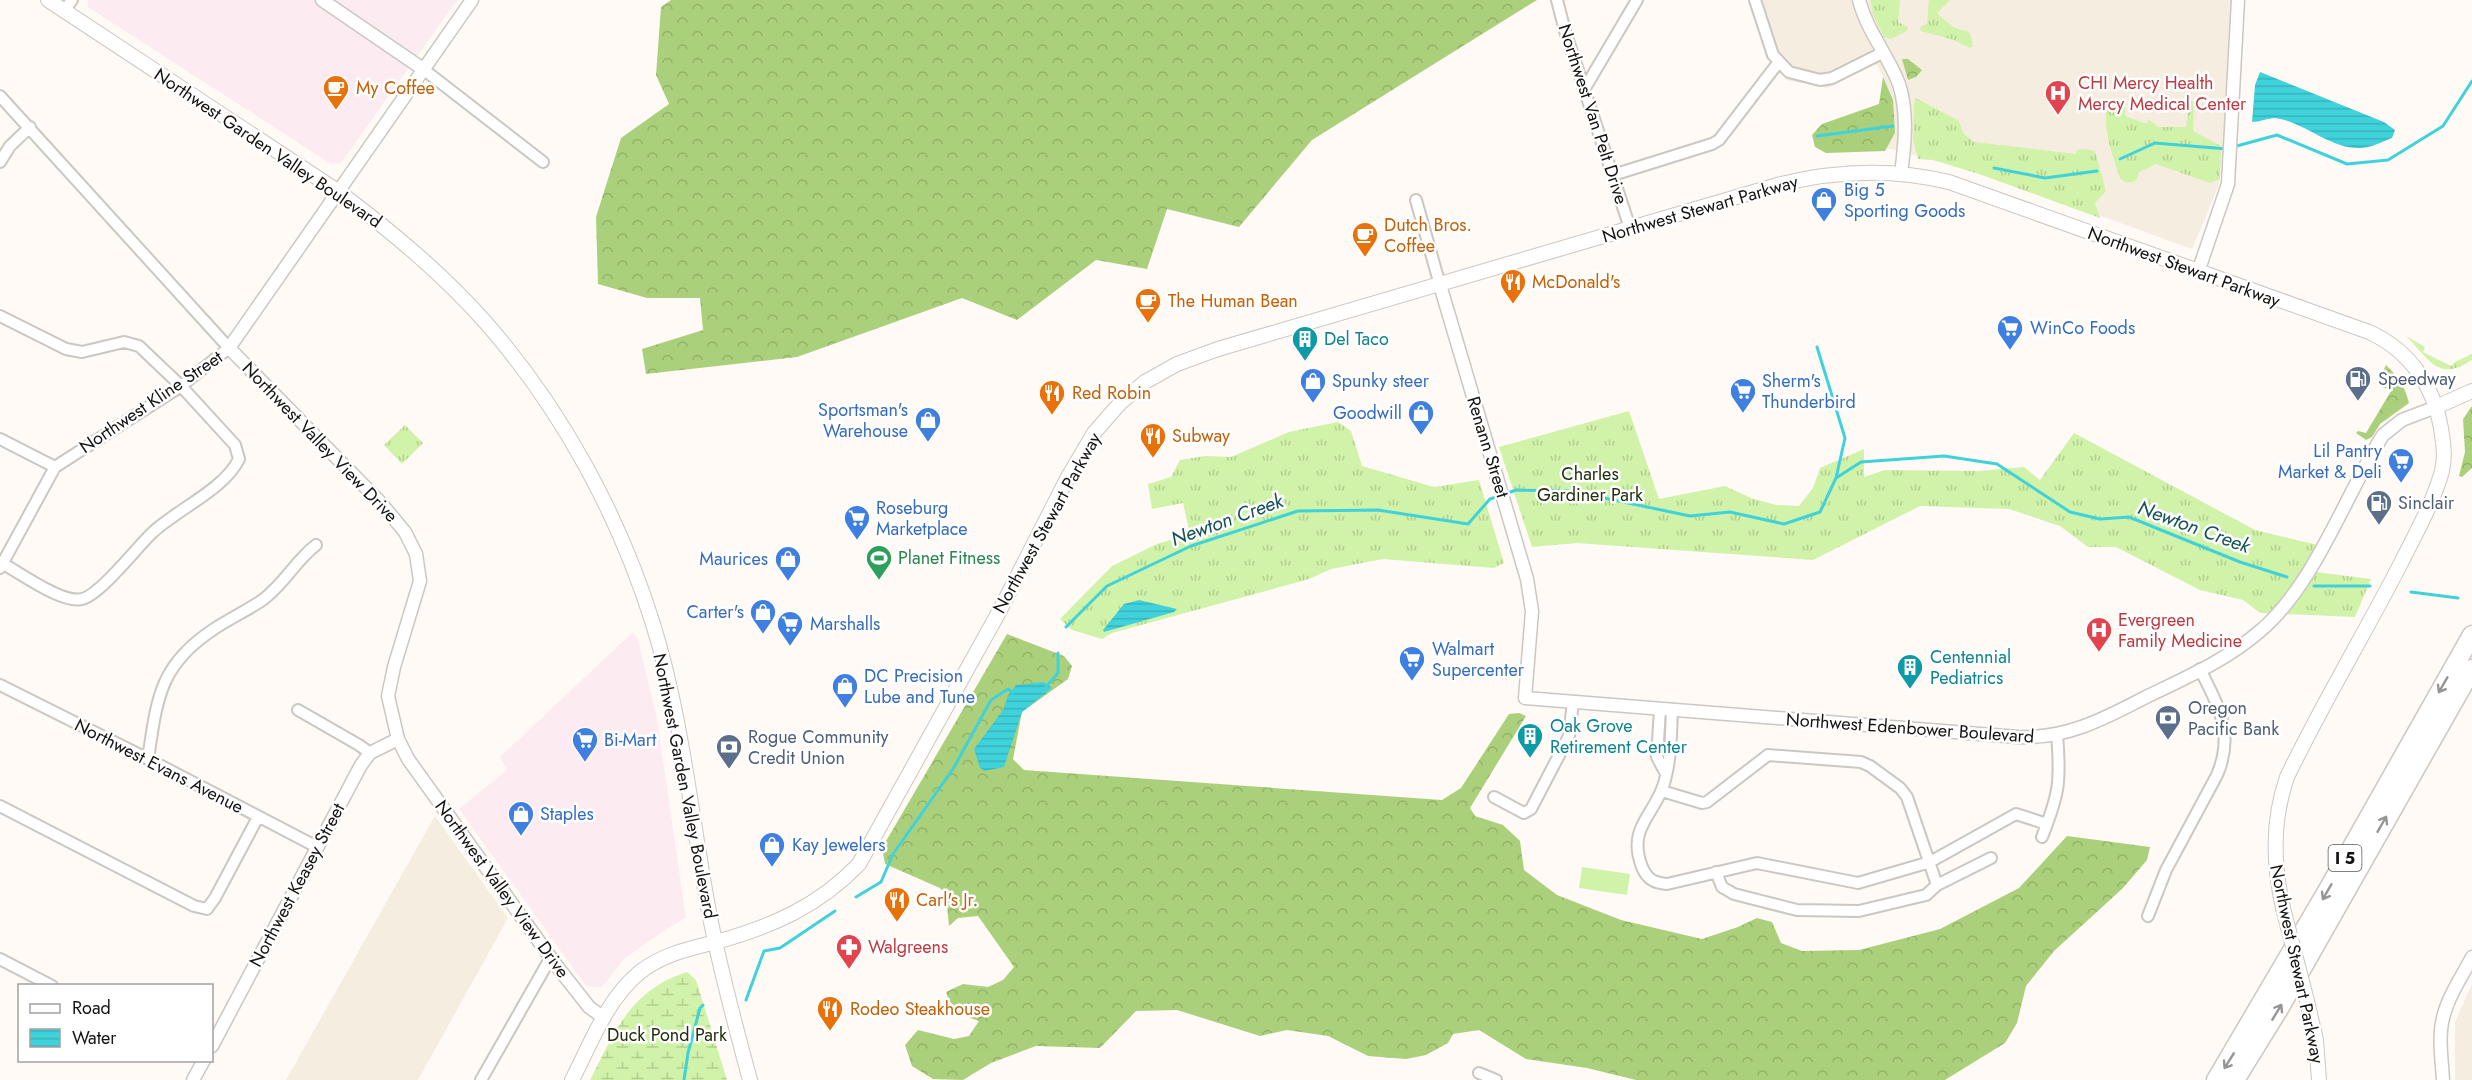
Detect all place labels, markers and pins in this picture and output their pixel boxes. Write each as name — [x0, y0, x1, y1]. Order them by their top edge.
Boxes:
place label: CHI Mercy Health Mercy Medical Center — [2078, 70, 2247, 117]
cafe icon: My Coffee — [321, 73, 351, 111]
place label: My Coffee — [356, 75, 435, 101]
hospital icon: CHI Mercy Health Mercy Medical Center — [2043, 78, 2073, 116]
place label: Big 5 Sporting Goods — [1844, 177, 1965, 224]
shop icon: Big 5 Sporting Goods — [1809, 185, 1839, 223]
place label: Dutch Bros. Coffee — [1384, 212, 1472, 259]
cafe icon: Dutch Bros. Coffee — [1350, 220, 1380, 258]
restaurant icon: McDonald's — [1498, 267, 1528, 305]
place label: McDonald's — [1532, 269, 1620, 295]
cafe icon: The Human Bean — [1133, 286, 1163, 324]
place label: The Human Bean — [1168, 288, 1298, 314]
supermarket icon: WinCo Foods — [1995, 313, 2025, 351]
place label: WinCo Foods — [2030, 315, 2135, 341]
building icon: Del Taco — [1290, 324, 1320, 362]
place label: Del Taco — [1324, 326, 1389, 352]
fuel station icon: Speedway — [2343, 364, 2373, 402]
shop icon: Spunky steer — [1298, 366, 1328, 404]
place label: Speedway — [2378, 366, 2456, 392]
place label: Spunky steer — [1332, 368, 1430, 394]
place label: Sherm's Thunderbird — [1762, 368, 1856, 415]
supermarket icon: Sherm's Thunderbird — [1728, 376, 1758, 414]
restaurant icon: Red Robin — [1037, 378, 1067, 416]
place label: Red Robin — [1072, 380, 1151, 406]
place label: Sportsman's Warehouse — [818, 397, 908, 444]
shop icon: Goodwill — [1406, 398, 1436, 436]
place label: Goodwill — [1333, 400, 1402, 426]
shop icon: Sportsman's Warehouse — [913, 405, 943, 443]
restaurant icon: Subway — [1138, 421, 1168, 459]
place label: Subway — [1172, 423, 1230, 449]
place label: Lil Pantry Market & Deli — [2278, 438, 2382, 485]
supermarket icon: Lil Pantry Market & Deli — [2386, 446, 2416, 484]
fuel station icon: Sinclair — [2364, 488, 2394, 526]
place label: Sinclair — [2398, 490, 2455, 516]
place label: Roseburg Marketplace — [876, 495, 968, 542]
supermarket icon: Roseburg Marketplace — [842, 503, 872, 541]
sports icon: Planet Fitness — [864, 543, 894, 581]
shop icon: Maurices — [773, 544, 803, 582]
place label: Planet Fitness — [898, 545, 1000, 571]
place label: Maurices — [699, 546, 768, 572]
shop icon: Carter's — [748, 597, 778, 635]
place label: Carter's — [686, 599, 744, 625]
place label: Evergreen Family Medicine — [2118, 607, 2242, 654]
supermarket icon: Marshalls — [775, 609, 805, 647]
place label: Marshalls — [810, 611, 880, 637]
hospital icon: Evergreen Family Medicine — [2084, 615, 2114, 653]
place label: Walmart Supercenter — [1432, 636, 1525, 683]
supermarket icon: Walmart Supercenter — [1397, 644, 1427, 682]
place label: Centennial Pediatrics — [1930, 644, 2011, 691]
building icon: Centennial Pediatrics — [1895, 652, 1925, 690]
place label: DC Precision Lube and Tune — [864, 663, 975, 710]
shop icon: DC Precision Lube and Tune — [830, 671, 860, 709]
place label: Oregon Pacific Bank — [2188, 695, 2279, 742]
bank icon: Oregon Pacific Bank — [2153, 703, 2183, 741]
place label: Oak Grove Retirement Center — [1550, 713, 1688, 760]
building icon: Oak Grove Retirement Center — [1515, 721, 1545, 759]
place label: Rogue Community Credit Union — [748, 724, 888, 771]
supermarket icon: Bi-Mart — [570, 725, 600, 763]
place label: Bi-Mart — [604, 727, 657, 753]
bank icon: Rogue Community Credit Union — [714, 732, 744, 770]
shop icon: Staples — [506, 799, 536, 837]
place label: Staples — [540, 801, 594, 827]
shop icon: Kay Jewelers — [757, 830, 787, 868]
place label: Kay Jewelers — [792, 832, 885, 858]
restaurant icon: Carl's Jr. — [882, 885, 912, 923]
place label: Carl's Jr. — [916, 887, 978, 913]
pharmacy icon: Walgreens — [834, 932, 864, 970]
place label: Walgreens — [868, 934, 948, 960]
restaurant icon: Rodeo Steakhouse — [815, 994, 845, 1032]
place label: Rodeo Steakhouse — [850, 996, 990, 1022]

